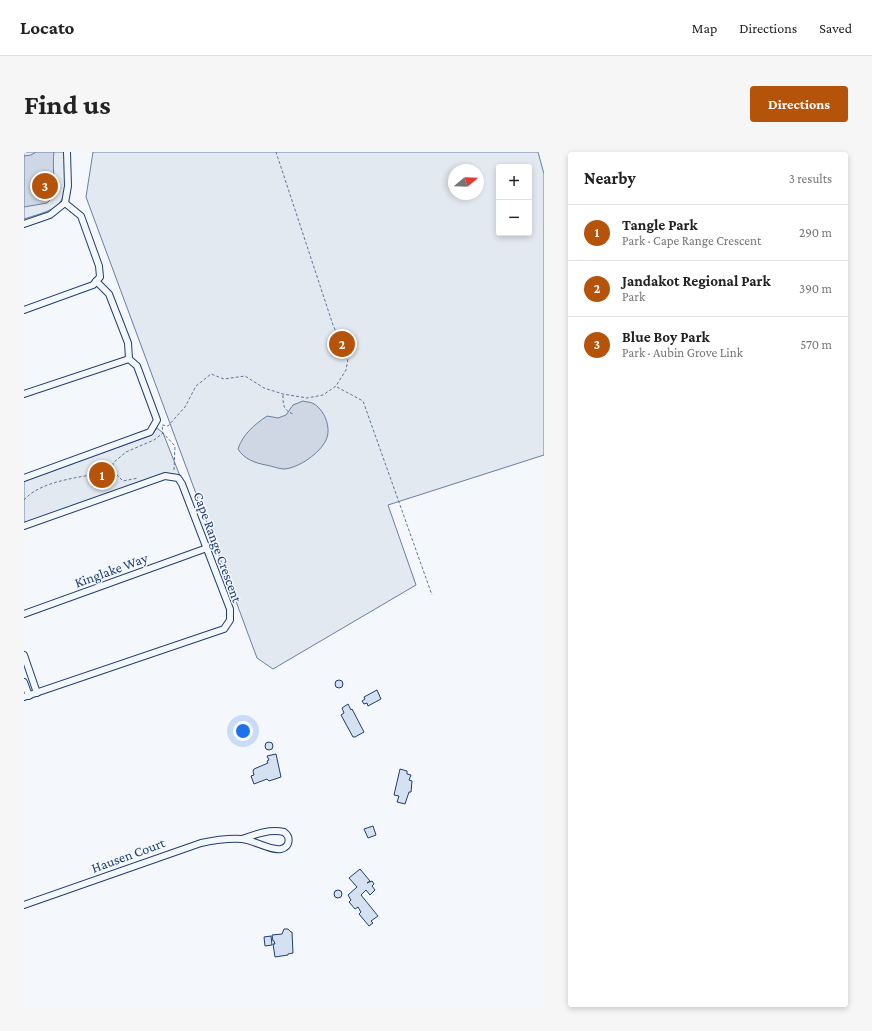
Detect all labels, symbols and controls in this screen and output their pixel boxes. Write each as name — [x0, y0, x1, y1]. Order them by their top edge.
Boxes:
text: Locato — [20, 17, 74, 38]
text: Map — [692, 20, 717, 36]
text: Directions — [739, 20, 797, 36]
text: Saved — [819, 20, 852, 36]
button: Directions — [750, 86, 848, 122]
text: Find us — [24, 89, 111, 120]
north arrow — [448, 164, 484, 200]
map controls — [496, 164, 532, 236]
button: + — [496, 164, 532, 200]
text: Nearby — [584, 169, 636, 188]
pin: 3 — [32, 171, 58, 201]
text: 3 results — [789, 171, 832, 186]
button: − — [496, 200, 532, 236]
text: Tangle Park — [622, 217, 698, 233]
text: 1 — [595, 225, 599, 240]
text: 290 m — [799, 225, 832, 240]
text: Park · Cape Range Crescent — [622, 233, 761, 248]
text: Jandakot Regional Park — [622, 273, 771, 289]
text: 2 — [594, 281, 600, 296]
text: 390 m — [799, 281, 832, 296]
text: Park — [622, 289, 645, 304]
pin: 2 — [329, 329, 355, 359]
text: Blue Boy Park — [622, 329, 710, 345]
text: 3 — [594, 337, 600, 352]
text: 570 m — [800, 337, 832, 352]
text: Park · Aubin Grove Link — [622, 345, 743, 360]
pin: 1 — [89, 460, 115, 490]
street label: Cape Range Crescent — [191, 489, 246, 605]
street label: Kinglake Way — [72, 549, 150, 591]
your location — [233, 721, 253, 741]
street label: Hausen Court — [89, 834, 167, 876]

